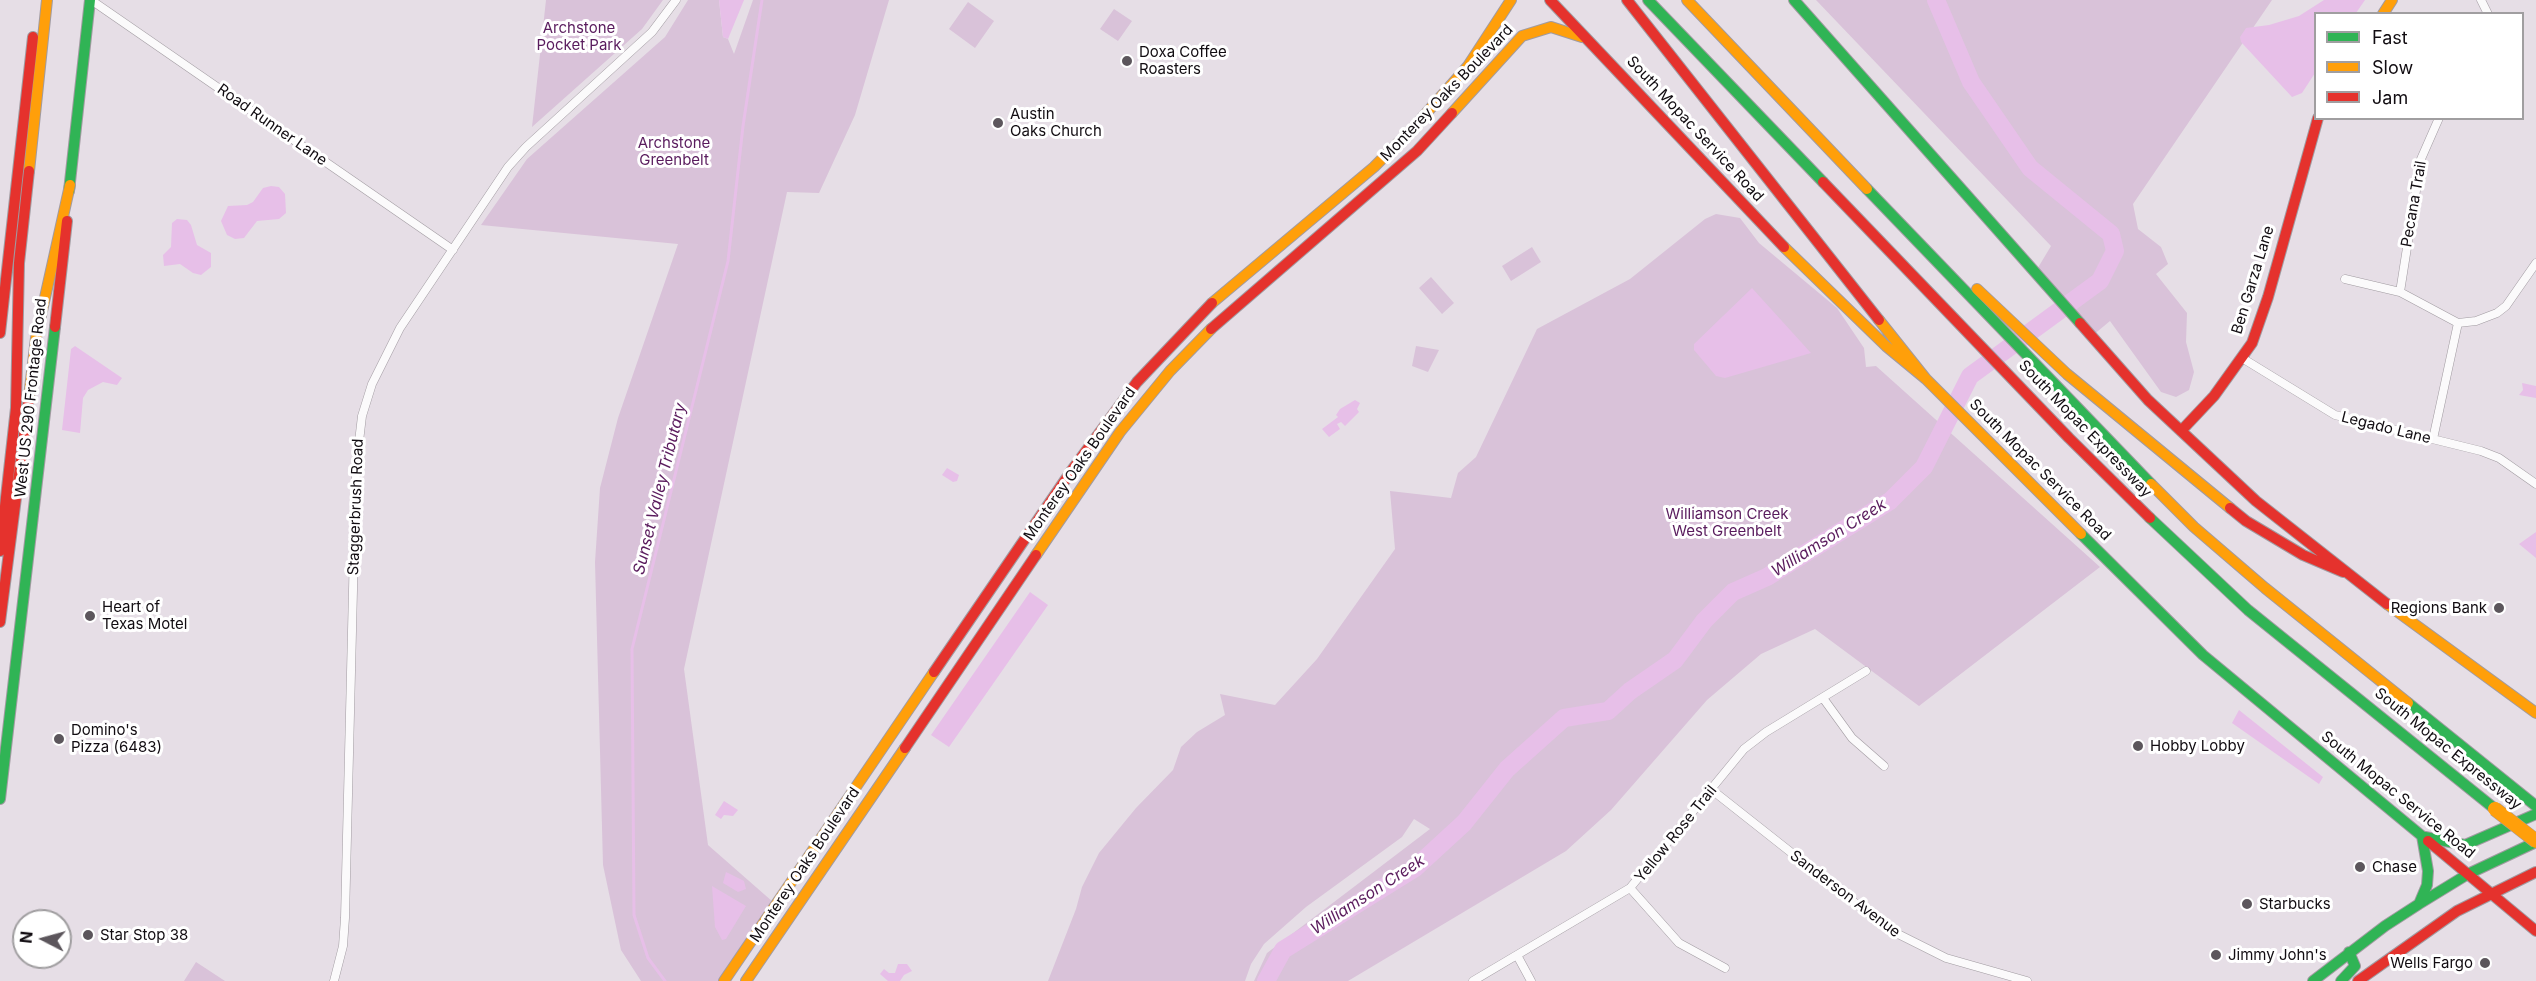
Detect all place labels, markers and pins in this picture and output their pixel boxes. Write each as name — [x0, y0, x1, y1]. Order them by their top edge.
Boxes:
place label: Doxa Coffee Roasters — [1139, 43, 1227, 78]
marker: Doxa Coffee Roasters — [1120, 54, 1134, 68]
place label: Austin Oaks Church — [1010, 105, 1102, 140]
marker: Austin Oaks Church — [991, 116, 1005, 130]
place label: Heart of Texas Motel — [102, 598, 187, 633]
place label: Regions Bank — [2391, 599, 2487, 617]
marker: Regions Bank — [2492, 601, 2506, 615]
marker: Heart of Texas Motel — [83, 609, 97, 623]
place label: Domino's Pizza (6483) — [71, 721, 162, 756]
marker: Domino's Pizza (6483) — [52, 732, 66, 746]
place label: Hobby Lobby — [2150, 737, 2245, 755]
marker: Hobby Lobby — [2131, 739, 2145, 753]
place label: Chase — [2372, 858, 2417, 876]
marker: Chase — [2353, 860, 2367, 874]
place label: Starbucks — [2259, 895, 2331, 913]
marker: Starbucks — [2240, 897, 2254, 911]
place label: Star Stop 38 — [100, 926, 188, 944]
marker: Star Stop 38 — [81, 928, 95, 942]
place label: Jimmy John's — [2228, 946, 2327, 964]
marker: Jimmy John's — [2209, 948, 2223, 962]
place label: Wells Fargo — [2390, 954, 2473, 972]
marker: Wells Fargo — [2478, 956, 2492, 970]

